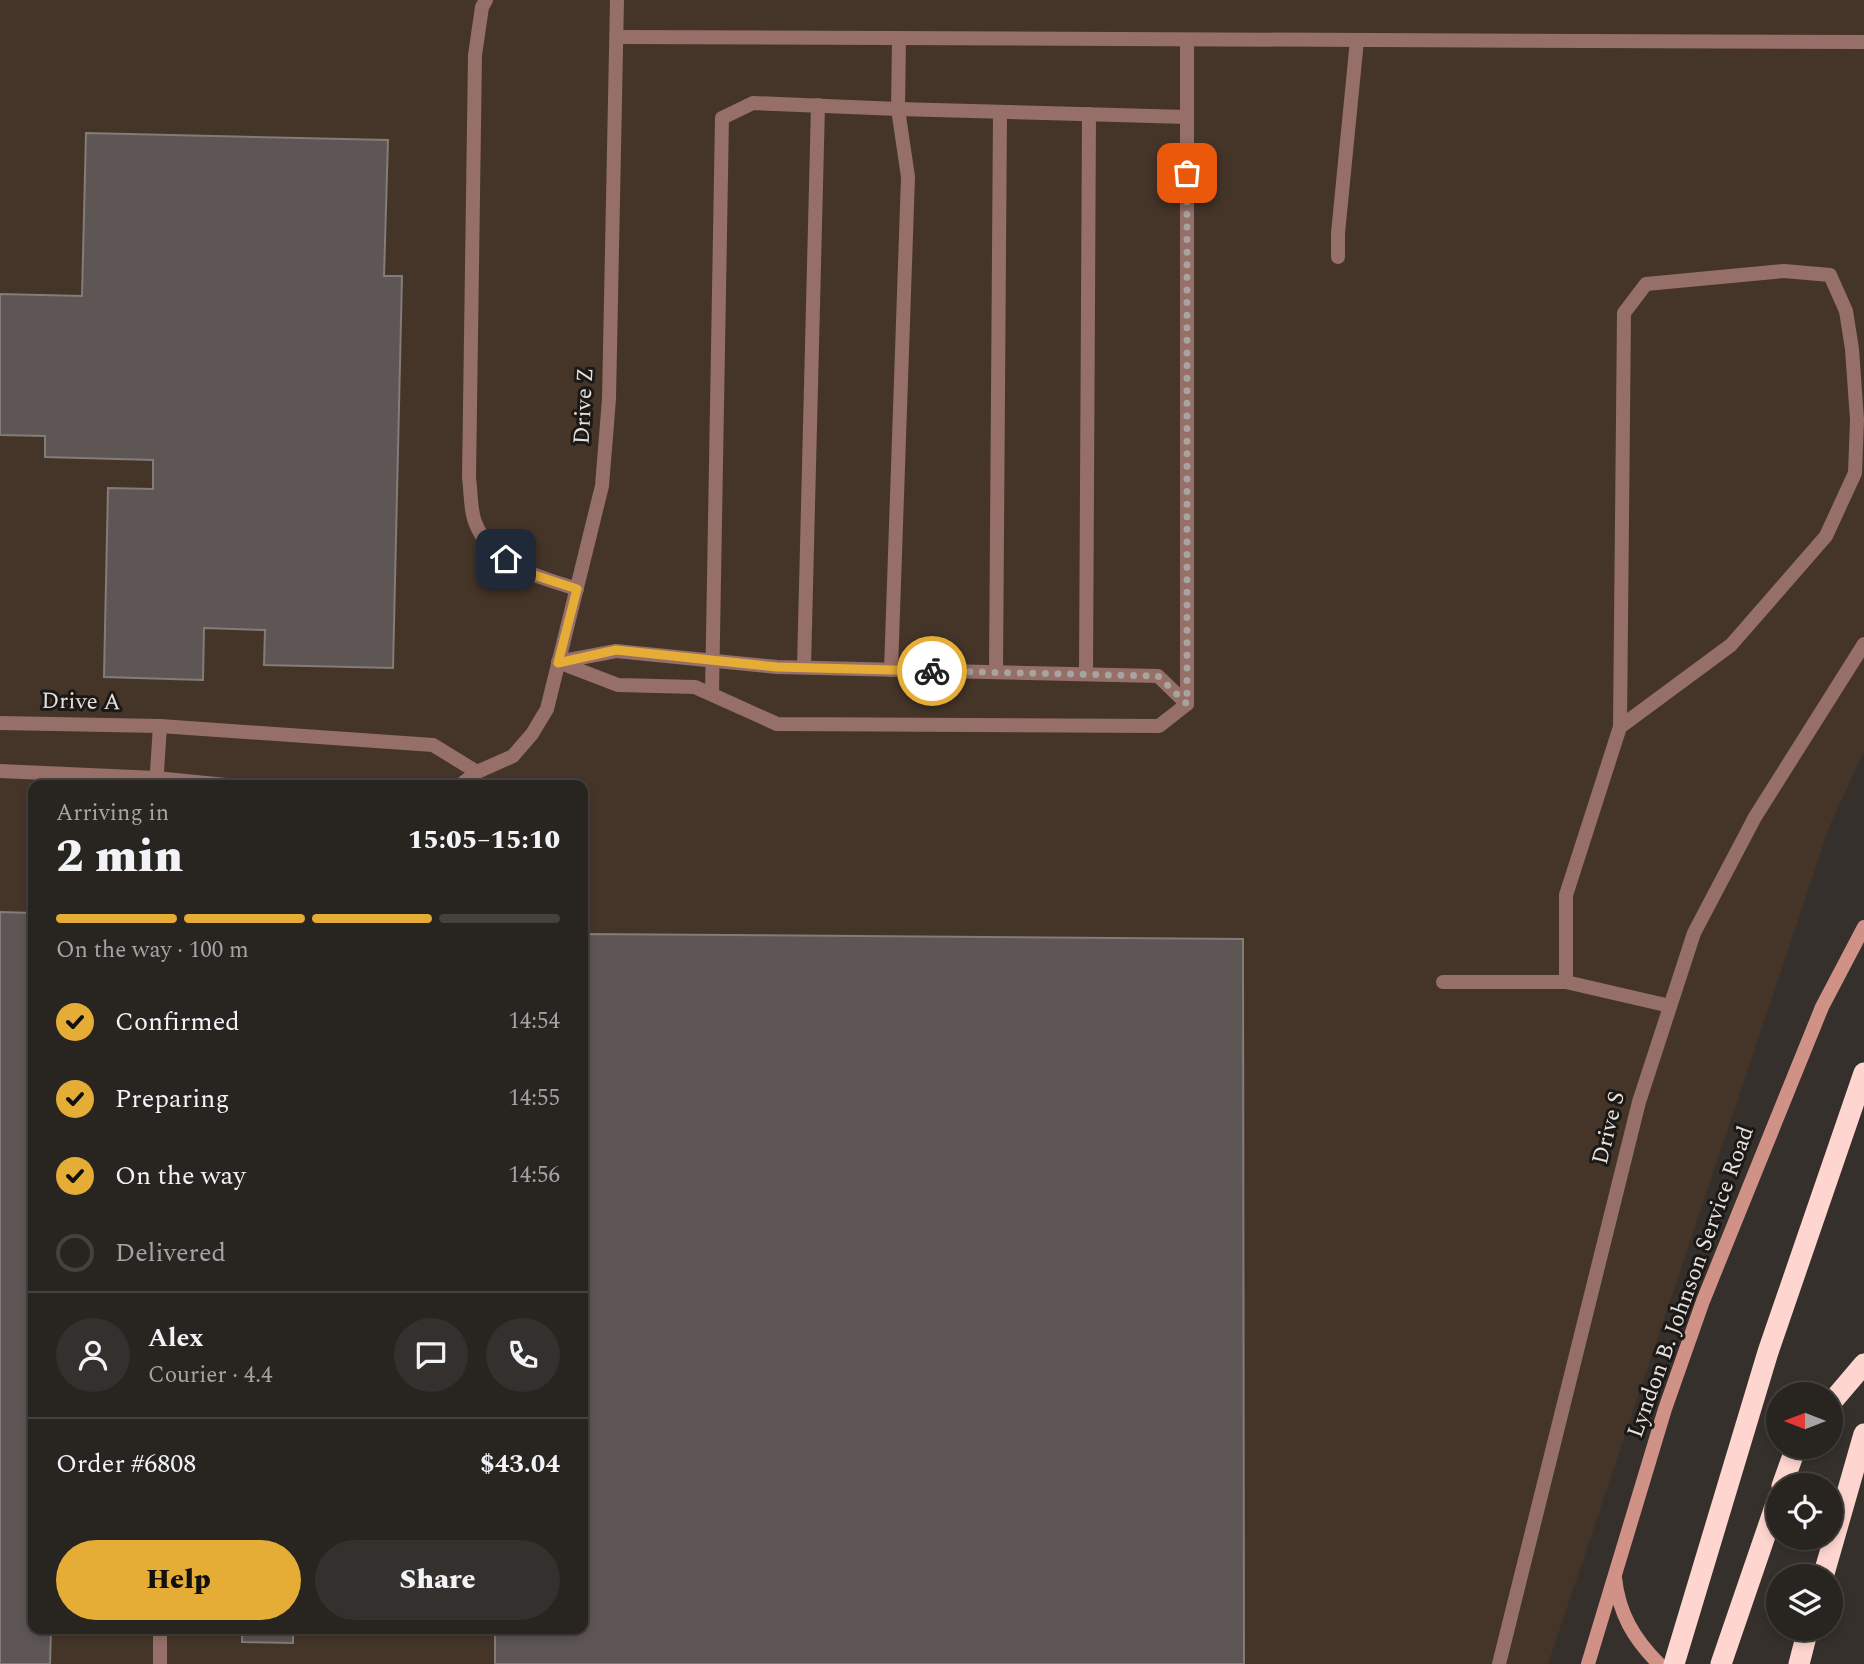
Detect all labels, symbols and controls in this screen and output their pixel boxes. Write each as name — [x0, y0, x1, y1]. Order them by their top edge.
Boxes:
pin — [1157, 143, 1217, 203]
icon: bag — [1168, 154, 1206, 192]
street label: Drive Z — [565, 367, 603, 445]
pin — [476, 529, 536, 589]
icon: home — [487, 540, 525, 578]
courier — [897, 636, 967, 706]
icon: bike — [913, 652, 951, 690]
street label: Drive A — [41, 684, 121, 720]
text: Arriving in — [56, 796, 169, 831]
text: 15:05–15:10 — [408, 820, 560, 860]
text: 2 min — [56, 822, 183, 892]
text: On the way · 100 m — [56, 933, 249, 968]
text: Confirmed — [115, 1002, 240, 1042]
icon: check — [56, 1003, 94, 1041]
text: 14:54 — [508, 1004, 560, 1039]
text: Preparing — [115, 1079, 229, 1119]
icon: check — [56, 1080, 94, 1118]
text: 14:55 — [508, 1081, 560, 1116]
street label: Drive S — [1583, 1088, 1635, 1168]
street label: Lyndon B. Johnson Service Road — [1618, 1121, 1764, 1443]
text: On the way — [115, 1156, 246, 1196]
icon: check — [56, 1157, 94, 1195]
text: 14:56 — [508, 1158, 560, 1193]
text: Delivered — [115, 1233, 226, 1273]
button: person — [56, 1318, 130, 1392]
text: Alex — [148, 1318, 203, 1358]
button: chat — [394, 1318, 468, 1392]
button: phone — [486, 1318, 560, 1392]
text: Courier · 4.4 — [148, 1358, 273, 1393]
north arrow — [1766, 1382, 1843, 1460]
map controls — [1766, 1382, 1843, 1641]
text: Order #6808 — [56, 1444, 196, 1484]
text: $43.04 — [480, 1444, 560, 1484]
button: locate — [1766, 1473, 1843, 1550]
button: Help — [56, 1540, 301, 1620]
button: Share — [315, 1540, 560, 1620]
button: layers — [1766, 1564, 1843, 1641]

